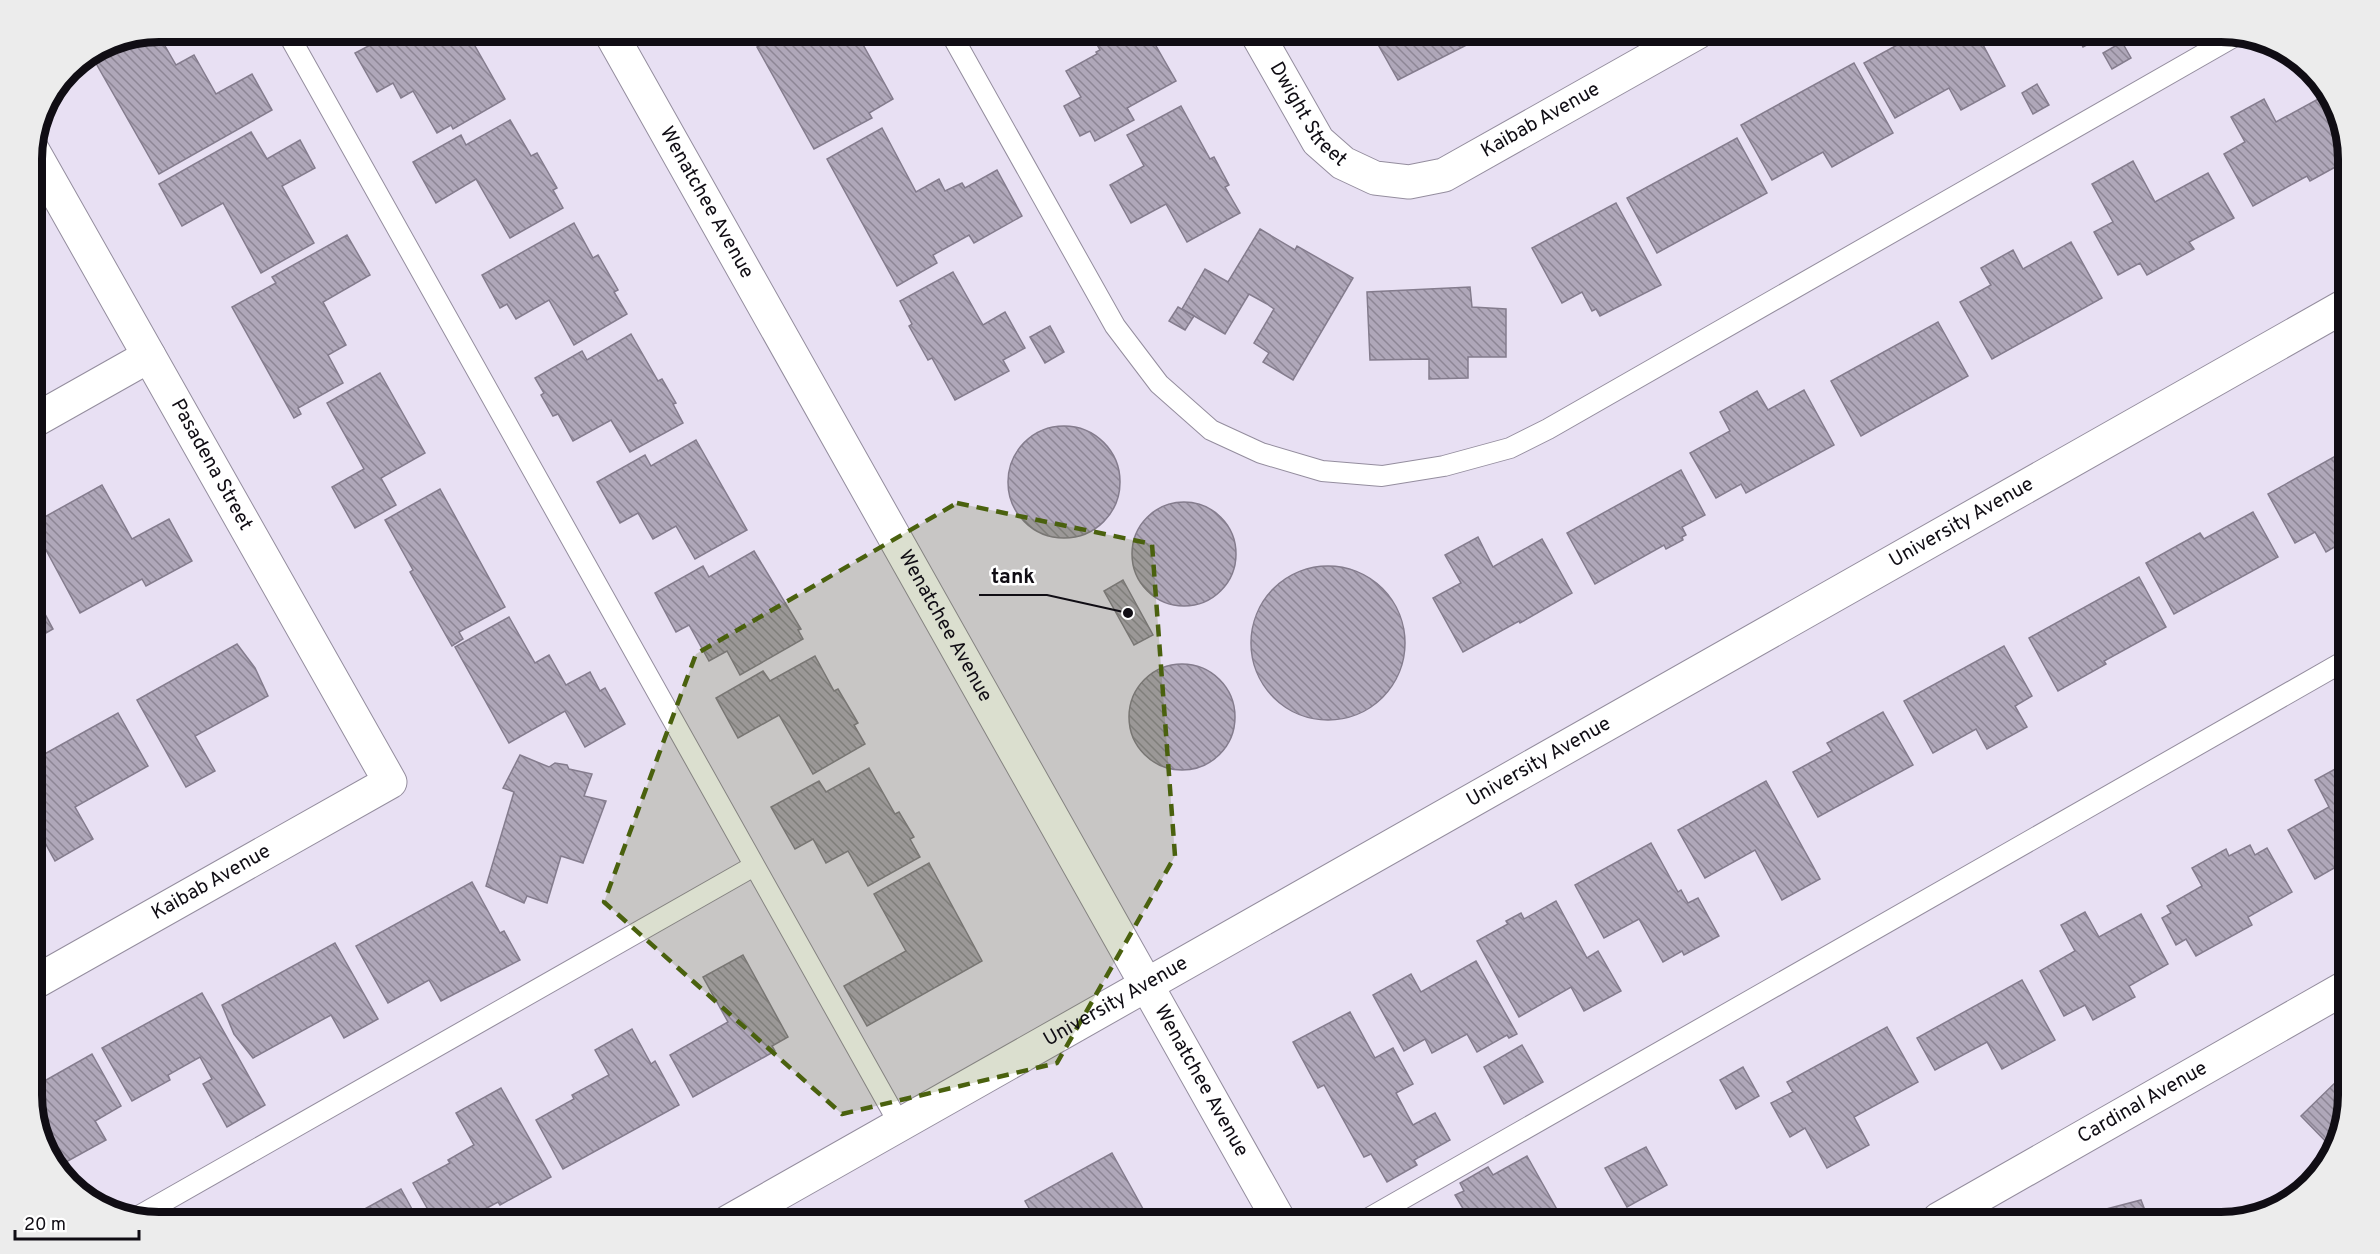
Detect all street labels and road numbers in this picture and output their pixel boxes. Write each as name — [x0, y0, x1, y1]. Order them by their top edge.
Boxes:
street label: Dwight Street — [1263, 58, 1352, 173]
street label: Kaibab Avenue — [1477, 77, 1605, 164]
street label: Wenatchee Avenue — [653, 122, 759, 284]
street label: Pasadena Street — [164, 395, 258, 535]
street label: University Avenue — [1885, 472, 2039, 574]
street label: Wenatchee Avenue — [891, 546, 998, 707]
street label: University Avenue — [1462, 711, 1616, 814]
street label: Kaibab Avenue — [147, 839, 276, 927]
street label: University Avenue — [1039, 951, 1193, 1053]
street label: Wenatchee Avenue — [1148, 1000, 1254, 1162]
street label: Cardinal Avenue — [2073, 1056, 2212, 1150]

